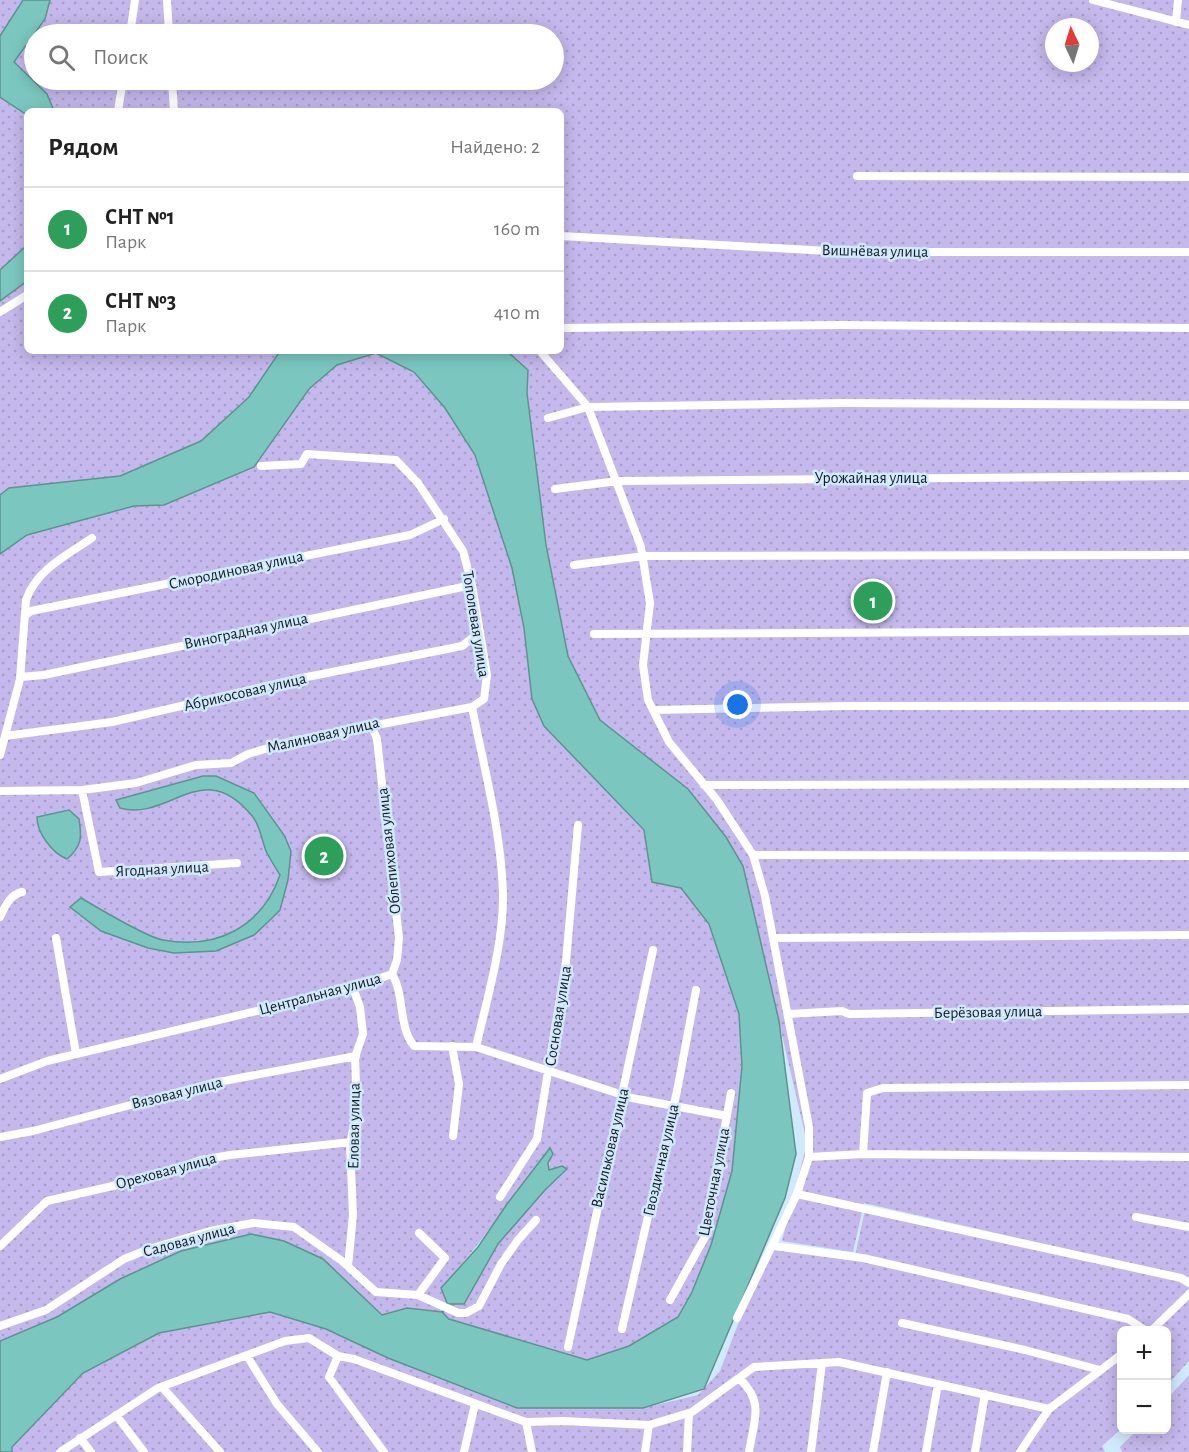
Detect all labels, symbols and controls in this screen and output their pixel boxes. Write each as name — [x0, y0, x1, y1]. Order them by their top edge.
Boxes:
north arrow — [1045, 18, 1099, 72]
search box — [24, 24, 564, 90]
icon: search — [45, 41, 78, 74]
text: Поиск — [93, 46, 148, 68]
text: Рядом — [48, 134, 119, 160]
text: Найдено: 2 — [450, 137, 540, 157]
text: СНТ №1 — [105, 206, 175, 228]
text: 1 — [64, 219, 71, 239]
text: 160 m — [494, 219, 540, 239]
text: Парк — [105, 232, 146, 252]
street label: Вишнёвая улица — [821, 242, 929, 261]
text: СНТ №3 — [105, 290, 176, 312]
text: 2 — [63, 303, 72, 323]
text: 410 m — [494, 303, 540, 323]
text: Парк — [105, 316, 146, 336]
street label: Урожайная улица — [814, 470, 928, 487]
street label: Смородиновая улица — [167, 548, 305, 593]
street label: Тополевая улица — [459, 570, 492, 679]
pin: 1 — [854, 578, 892, 624]
street label: Виноградная улица — [183, 610, 310, 653]
street label: Абрикосовая улица — [182, 670, 308, 715]
your location — [723, 690, 752, 719]
street label: Малиновая улица — [265, 714, 381, 757]
street label: Облепиховая улица — [374, 787, 405, 915]
pin: 2 — [304, 834, 344, 878]
street label: Ягодная улица — [115, 859, 209, 880]
street label: Сосновая улица — [542, 965, 575, 1068]
street label: Центральная улица — [257, 970, 383, 1019]
street label: Берёзовая улица — [934, 1003, 1043, 1022]
street label: Вязовая улица — [130, 1074, 224, 1113]
street label: Еловая улица — [345, 1083, 364, 1169]
street label: Васильковая улица — [588, 1087, 633, 1210]
street label: Гвоздичная улица — [640, 1102, 683, 1218]
street label: Цветочная улица — [696, 1126, 733, 1238]
street label: Ореховая улица — [114, 1150, 218, 1193]
street label: Садовая улица — [141, 1220, 237, 1261]
map controls — [1117, 1326, 1171, 1434]
button: + — [1117, 1326, 1171, 1380]
button: − — [1117, 1380, 1171, 1434]

